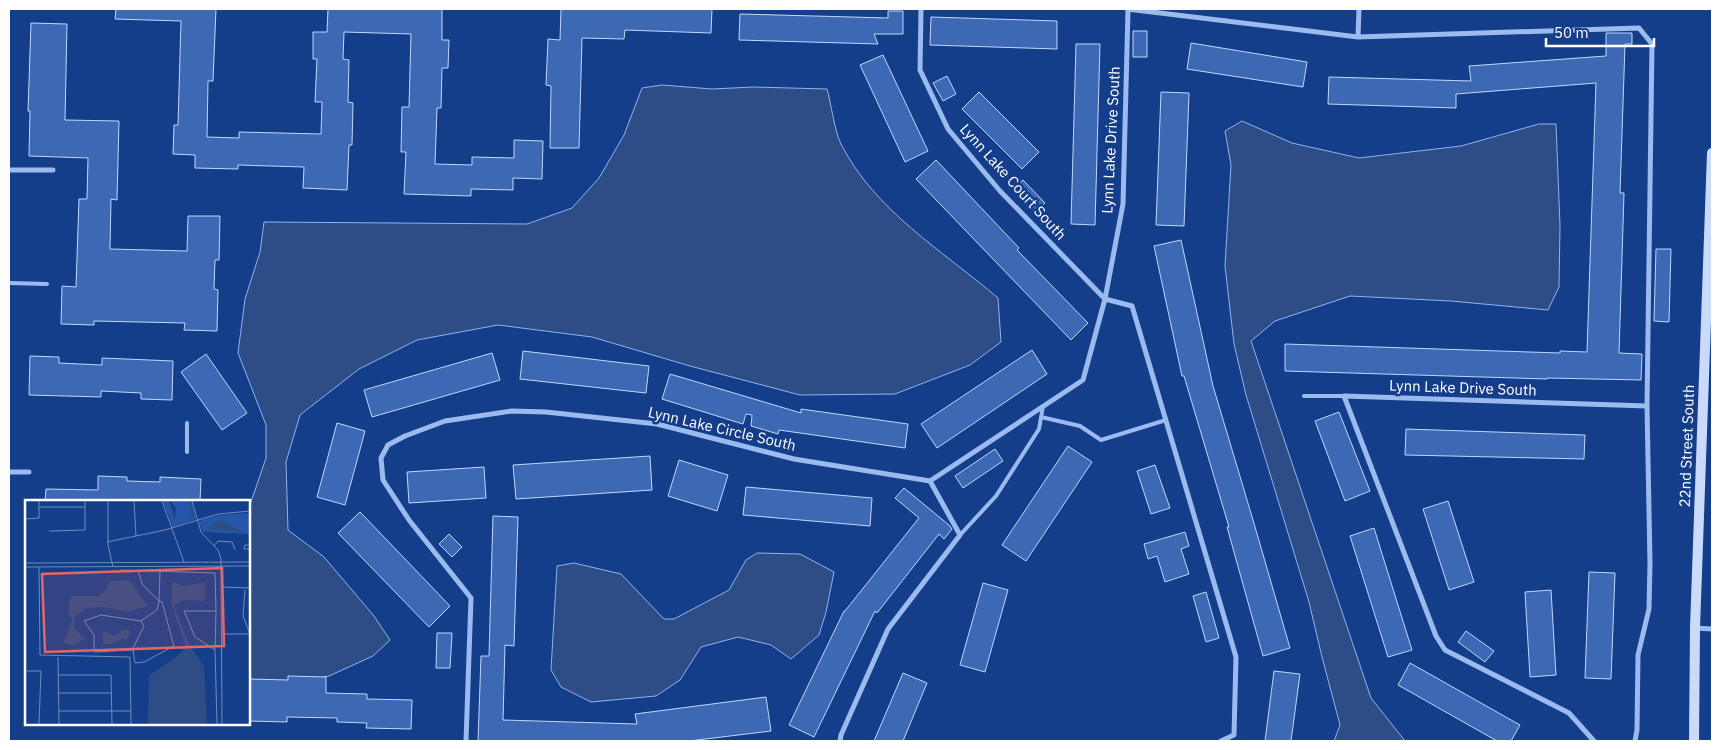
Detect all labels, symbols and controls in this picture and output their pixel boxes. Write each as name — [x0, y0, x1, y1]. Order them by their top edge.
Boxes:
scale bar — [1546, 15, 1654, 47]
text: 50 m — [1554, 23, 1589, 42]
street label: Lynn Lake Drive South — [1097, 66, 1124, 214]
street label: Lynn Lake Court South — [956, 120, 1071, 244]
street label: Lynn Lake Drive South — [1389, 375, 1537, 400]
street label: 22nd Street South — [1675, 384, 1698, 508]
street label: Lynn Lake Circle South — [646, 402, 798, 455]
inset map — [25, 500, 250, 725]

